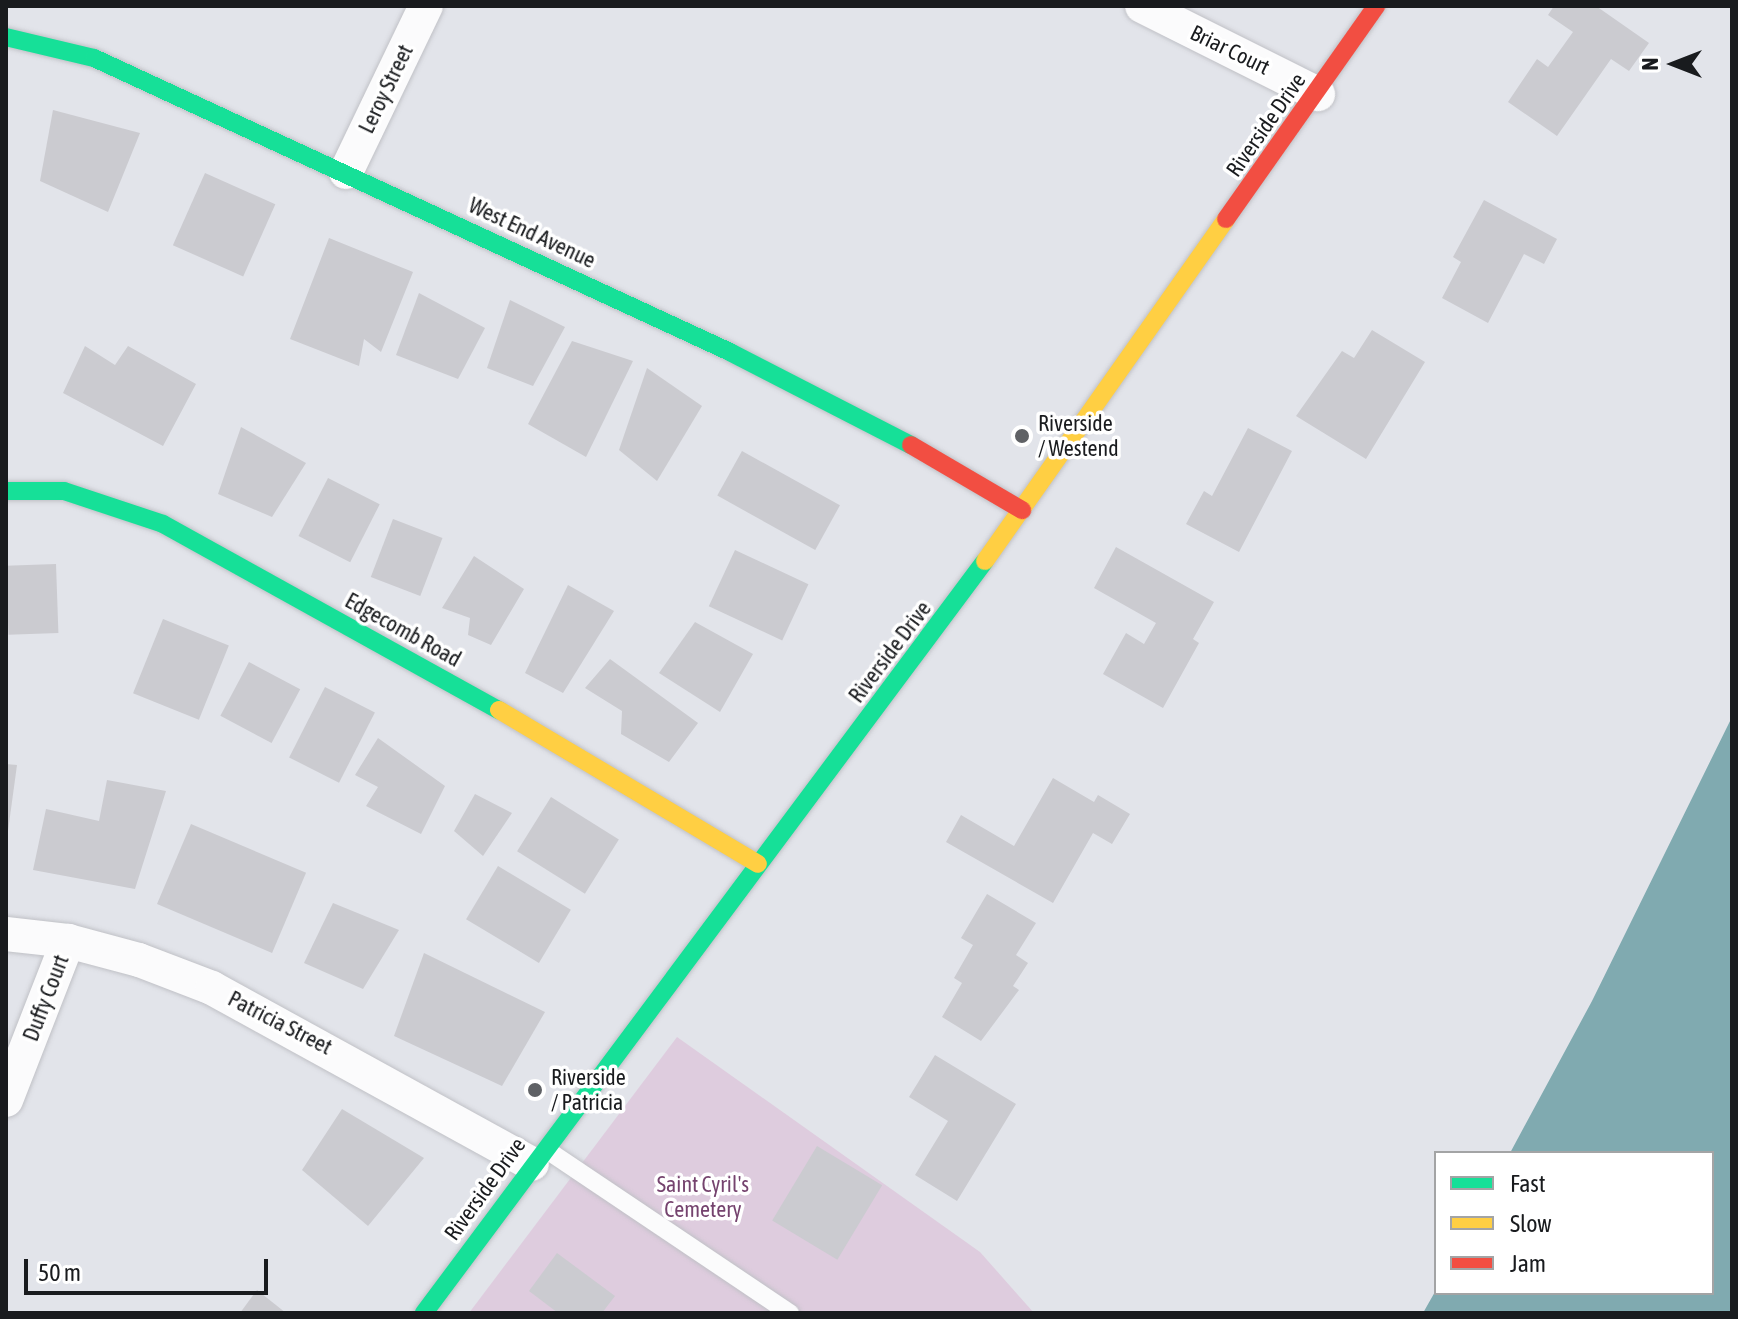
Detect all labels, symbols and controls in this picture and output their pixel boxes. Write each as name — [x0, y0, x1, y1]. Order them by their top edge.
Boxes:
street label: Briar Court — [1186, 19, 1274, 81]
north arrow — [1634, 24, 1714, 104]
street label: Leroy Street — [353, 40, 419, 138]
text: N — [1637, 58, 1663, 71]
street label: Riverside Drive — [1221, 68, 1311, 182]
street label: West End Avenue — [464, 192, 600, 274]
place label: Riverside / Westend — [1038, 410, 1119, 462]
marker: Riverside / Westend — [1013, 427, 1031, 445]
street label: Edgecomb Road — [340, 587, 466, 673]
street label: Riverside Drive — [843, 596, 937, 708]
street label: Duffy Court — [17, 951, 75, 1045]
street label: Patricia Street — [224, 986, 336, 1060]
place label: Riverside / Patricia — [551, 1064, 626, 1116]
marker: Riverside / Patricia — [526, 1081, 544, 1099]
street label: Riverside Drive — [439, 1133, 531, 1245]
legend — [1434, 1151, 1714, 1295]
text: Fast — [1510, 1170, 1546, 1197]
park label: Saint Cyril's Cemetery — [657, 1171, 749, 1222]
text: Slow — [1510, 1210, 1552, 1237]
scale bar — [28, 1243, 272, 1293]
text: Jam — [1510, 1250, 1546, 1277]
text: 50 m — [38, 1259, 81, 1286]

